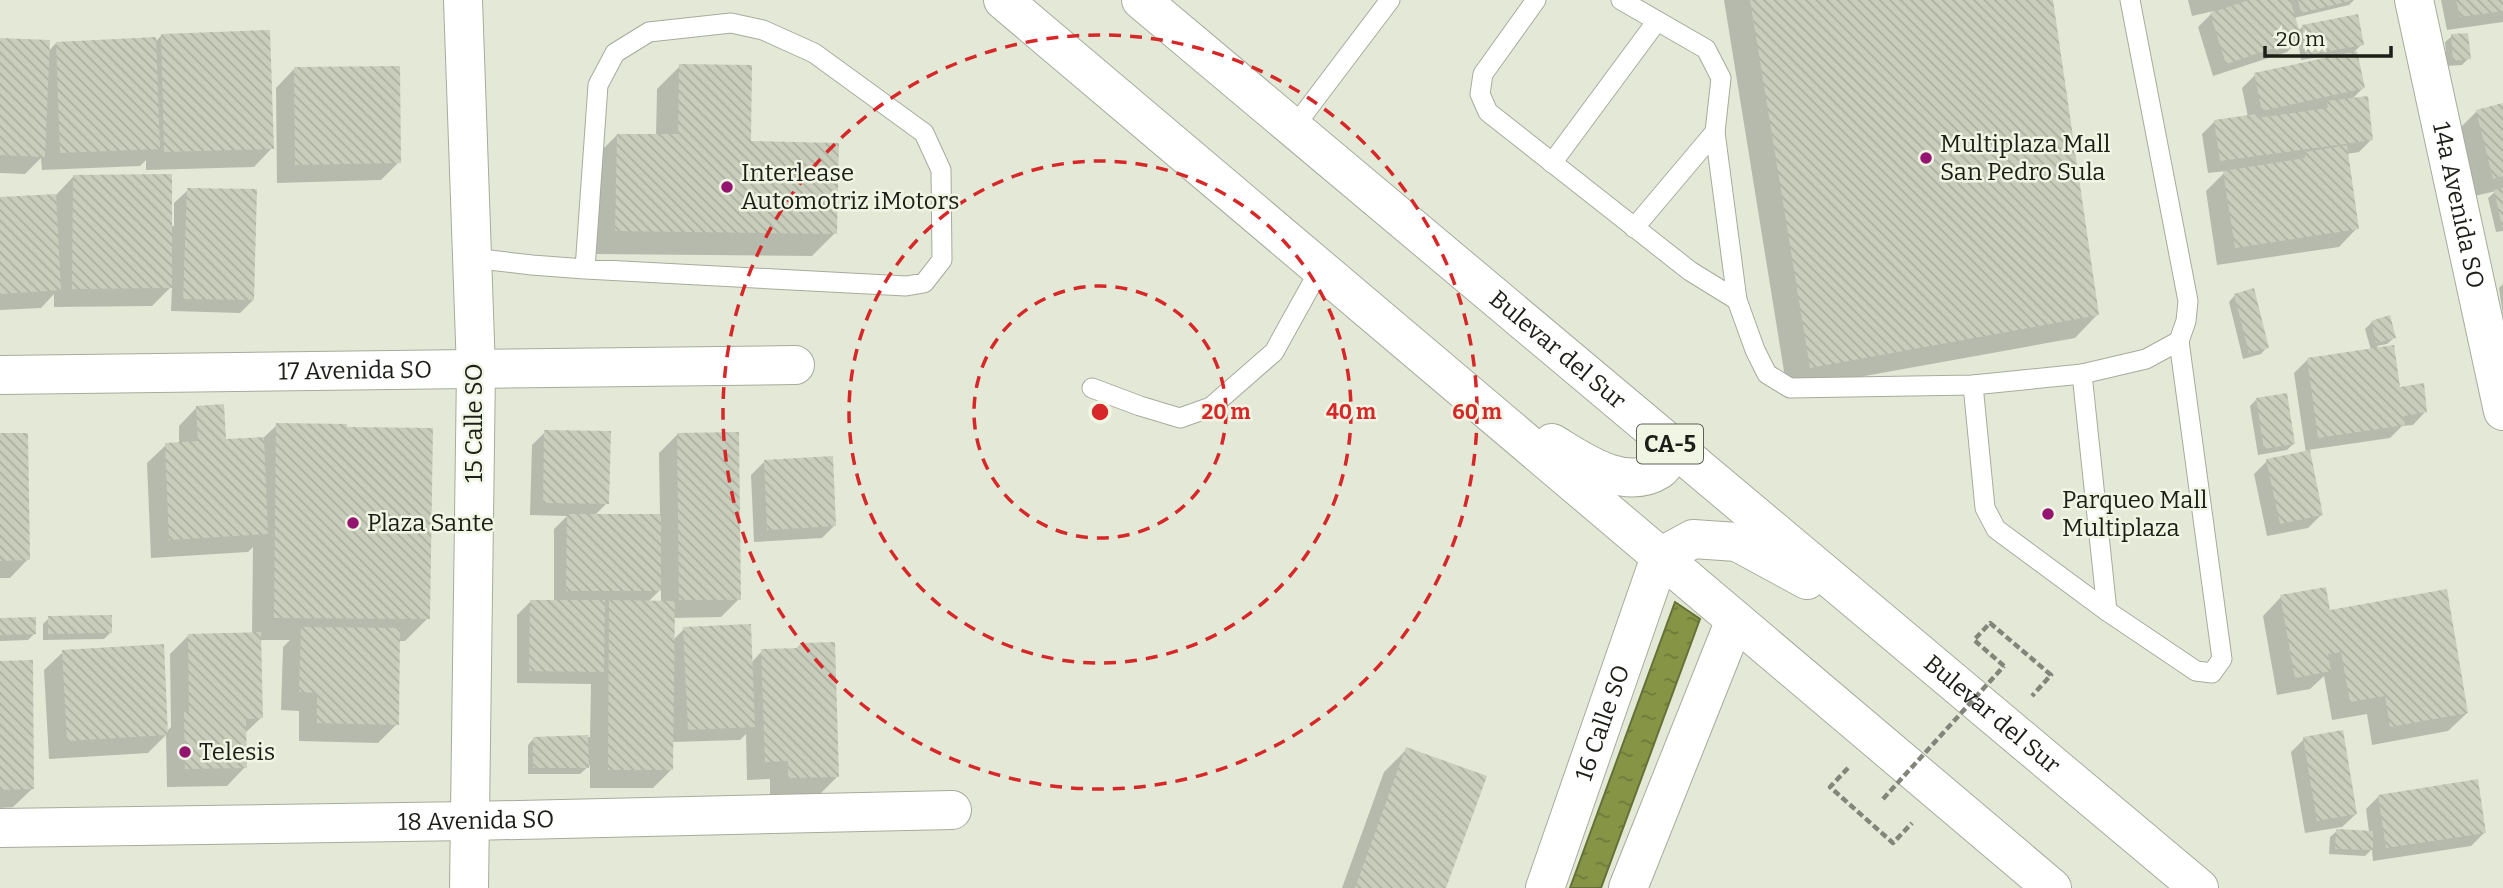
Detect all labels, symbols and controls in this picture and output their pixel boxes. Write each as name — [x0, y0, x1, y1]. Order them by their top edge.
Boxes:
scale bar — [2265, 14, 2391, 58]
text: 20 m — [2276, 26, 2325, 52]
street label: 14a Avenida SO — [2427, 119, 2490, 291]
place label: Multiplaza Mall San Pedro Sula — [1940, 130, 2111, 186]
marker: Multiplaza Mall San Pedro Sula — [1918, 150, 1934, 166]
place label: Interlease Automotriz iMotors — [741, 159, 959, 215]
marker: Interlease Automotriz iMotors — [719, 179, 735, 195]
street label: Bulevar del Sur — [1484, 285, 1632, 415]
street label: 17 Avenida SO — [278, 356, 432, 386]
street label: 15 Calle SO — [460, 363, 488, 483]
text: 20 m — [1202, 399, 1250, 425]
text: 40 m — [1326, 399, 1376, 425]
text: 60 m — [1452, 399, 1502, 425]
centre of rings — [1088, 400, 1112, 424]
road number: CA-5 — [1637, 424, 1703, 464]
place label: Parqueo Mall Multiplaza — [2062, 486, 2207, 542]
marker: Parqueo Mall Multiplaza — [2040, 506, 2056, 522]
place label: Plaza Sante — [367, 509, 494, 537]
marker: Plaza Sante — [345, 515, 361, 531]
street label: Bulevar del Sur — [1918, 649, 2066, 780]
street label: 16 Calle SO — [1569, 661, 1635, 784]
place label: Telesis — [199, 738, 275, 766]
marker: Telesis — [177, 744, 193, 760]
street label: 18 Avenida SO — [397, 805, 555, 836]

